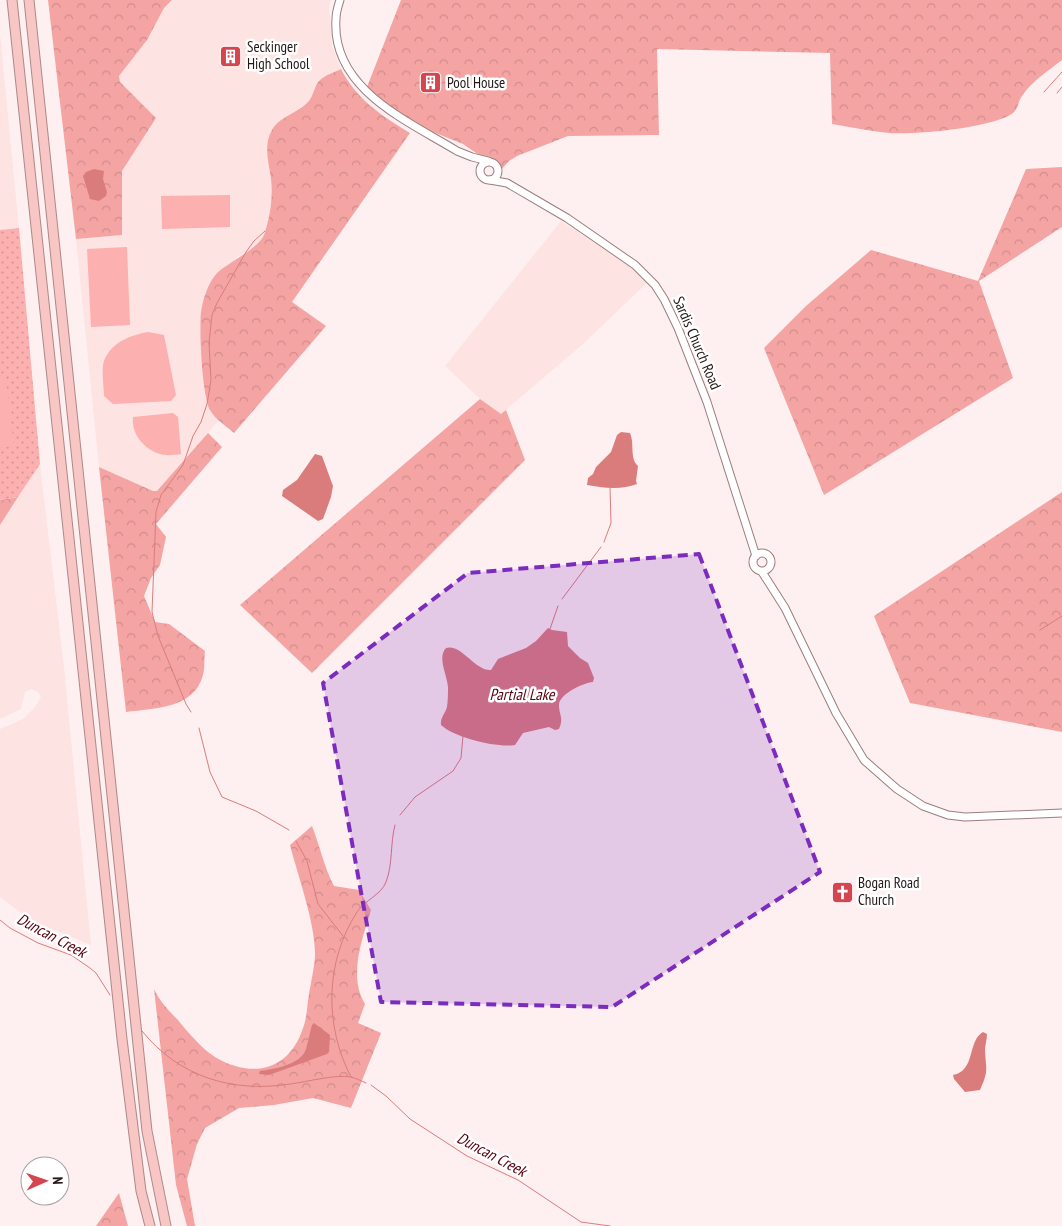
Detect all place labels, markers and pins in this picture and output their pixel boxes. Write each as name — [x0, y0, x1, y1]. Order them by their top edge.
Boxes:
place label: Seckinger High School — [247, 37, 310, 73]
building icon: Seckinger High School — [219, 44, 243, 68]
building icon: Pool House — [419, 71, 443, 95]
place label: Pool House — [447, 73, 505, 92]
place label: Bogan Road Church — [858, 873, 919, 909]
church icon: Bogan Road Church — [830, 880, 854, 904]

